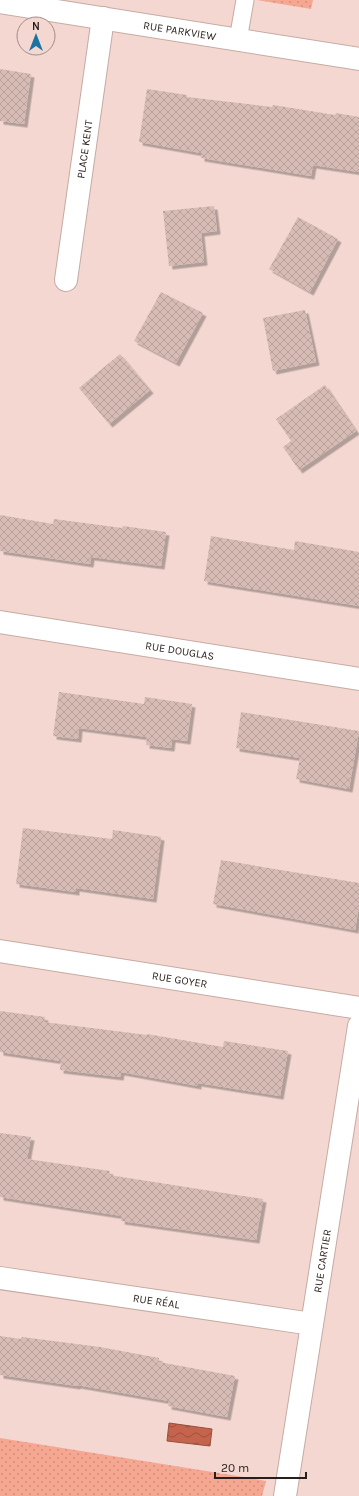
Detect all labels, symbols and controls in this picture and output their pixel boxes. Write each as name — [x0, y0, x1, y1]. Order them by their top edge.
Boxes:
north arrow — [16, 16, 56, 56]
street label: RUE PARKVIEW — [142, 19, 217, 43]
text: N — [32, 20, 40, 33]
street label: PLACE KENT — [74, 119, 96, 180]
street label: RUE DOUGLAS — [144, 639, 215, 663]
street label: RUE GOYER — [151, 969, 208, 991]
street label: RUE CARTIER — [311, 1228, 334, 1294]
street label: RUE RÉAL — [132, 1292, 181, 1312]
scale bar — [215, 1454, 306, 1480]
text: 20 m — [221, 1461, 249, 1475]

